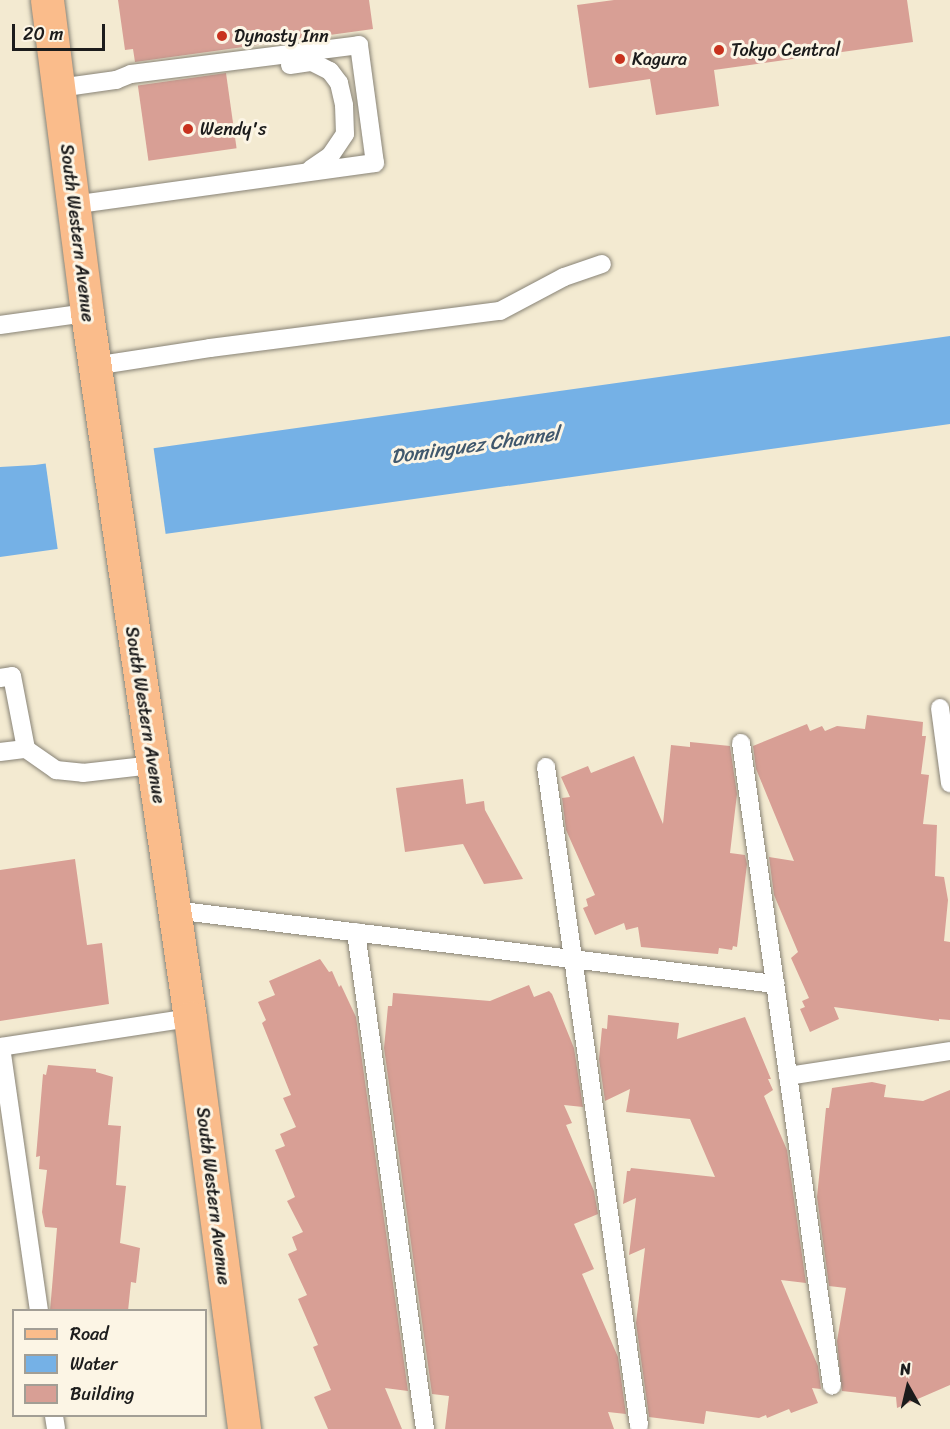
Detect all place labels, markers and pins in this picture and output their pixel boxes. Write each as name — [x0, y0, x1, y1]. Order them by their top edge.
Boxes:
place label: Dynasty Inn — [234, 25, 329, 47]
marker: Dynasty Inn — [215, 29, 229, 43]
place label: Tokyo Central — [731, 39, 841, 61]
marker: Tokyo Central — [712, 43, 726, 57]
place label: Kagura — [632, 48, 687, 70]
marker: Kagura — [613, 52, 627, 66]
place label: Wendy's — [200, 118, 267, 140]
marker: Wendy's — [181, 122, 195, 136]

